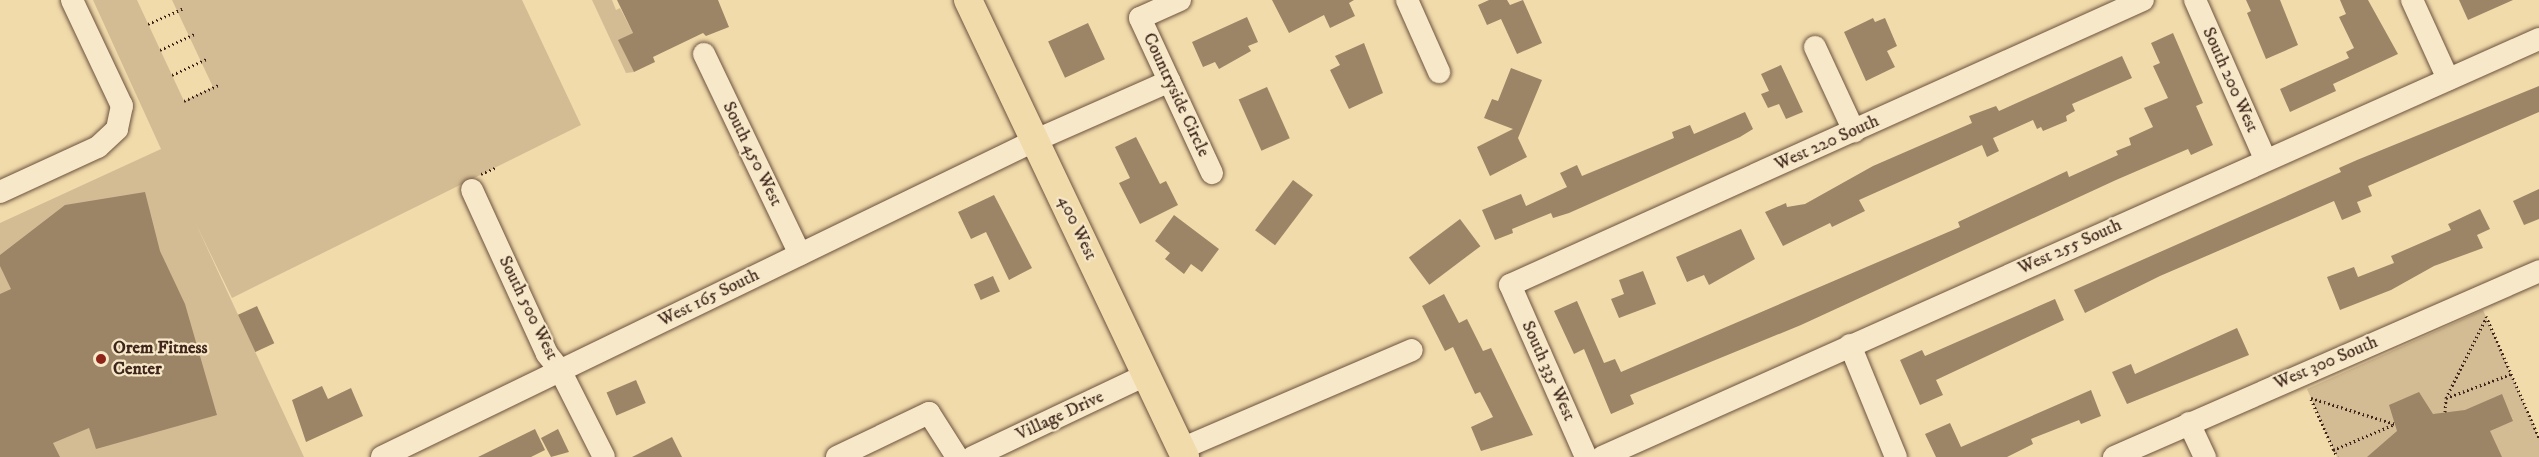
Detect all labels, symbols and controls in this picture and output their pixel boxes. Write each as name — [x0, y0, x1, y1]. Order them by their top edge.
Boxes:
street label: South 200 West — [2197, 24, 2263, 136]
street label: Countryside Circle — [1138, 30, 1214, 160]
street label: South 450 West — [717, 98, 787, 210]
street label: West 220 South — [1771, 110, 1883, 176]
street label: 400 West — [1053, 192, 1101, 264]
street label: West 255 South — [2015, 214, 2125, 280]
street label: South 500 West — [494, 252, 562, 364]
street label: West 165 South — [655, 264, 763, 332]
street label: South 335 West — [1516, 318, 1580, 424]
street label: West 300 South — [2271, 331, 2381, 395]
place label: Orem Fitness Center — [113, 338, 207, 380]
marker: Orem Fitness Center — [94, 352, 108, 366]
street label: Village Drive — [1013, 386, 1107, 446]

